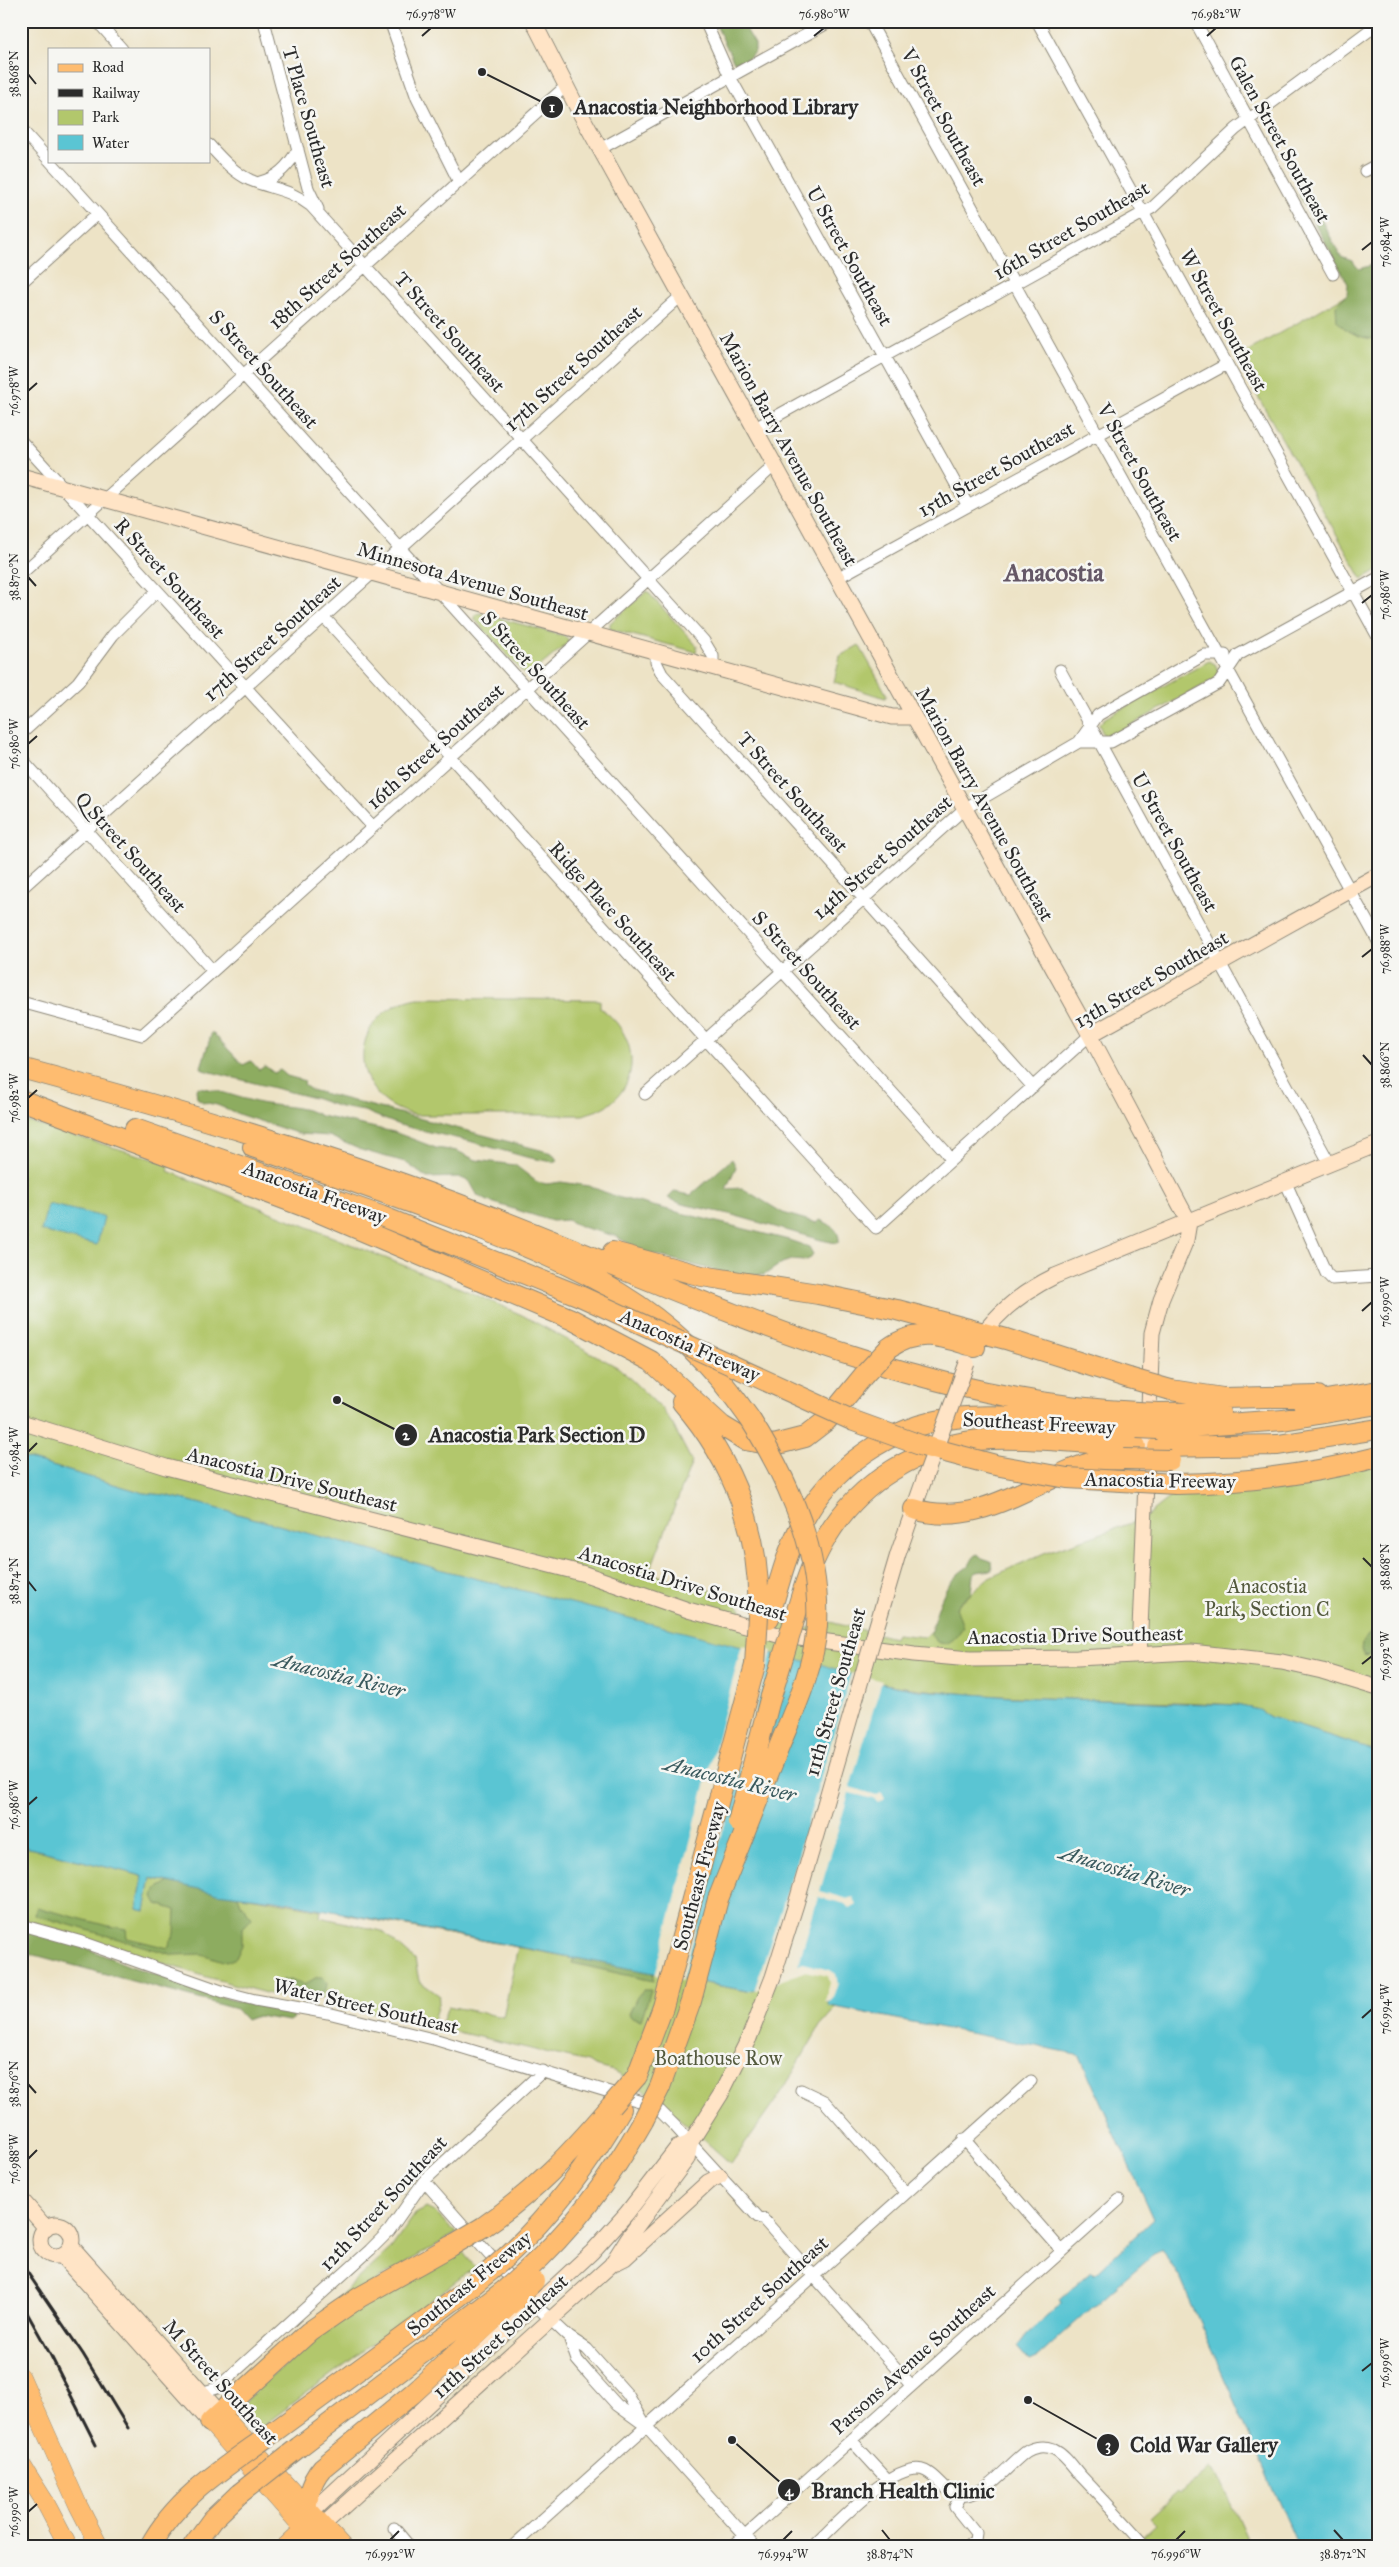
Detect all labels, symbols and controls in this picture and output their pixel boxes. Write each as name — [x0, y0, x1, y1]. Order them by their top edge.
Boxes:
text: 76.978°W — [406, 7, 457, 21]
text: 76.980°W — [799, 7, 850, 21]
text: 76.982°W — [1191, 7, 1241, 21]
street label: T Place Southeast — [277, 43, 341, 191]
street label: V Street Southeast — [896, 43, 992, 190]
legend — [48, 48, 210, 162]
text: 38.868°N — [7, 50, 21, 98]
street label: Galen Street Southeast — [1224, 51, 1336, 227]
text: Road — [92, 58, 124, 76]
text: Railway — [92, 84, 141, 102]
callout: Anacostia Neighborhood Library — [539, 89, 868, 125]
text: Anacostia Neighborhood Library — [572, 94, 859, 120]
text: 1 — [549, 98, 555, 116]
text: Park — [92, 108, 119, 126]
text: Water — [92, 134, 129, 152]
street label: 16th Street Southeast — [989, 176, 1153, 284]
street label: U Street Southeast — [802, 182, 898, 330]
street label: 18th Street Southeast — [263, 198, 411, 334]
text: 76.984°W — [1378, 216, 1392, 267]
street label: W Street Southeast — [1175, 245, 1273, 395]
street label: T Street Southeast — [390, 267, 510, 397]
street label: 17th Street Southeast — [499, 300, 647, 436]
street label: S Street Southeast — [204, 305, 324, 433]
street label: Marion Barry Avenue Southeast — [715, 328, 863, 570]
text: 76.978°W — [7, 365, 21, 416]
street label: V Street Southeast — [1092, 398, 1188, 545]
street label: 15th Street Southeast — [914, 416, 1078, 522]
street label: R Street Southeast — [110, 513, 230, 643]
street label: Minnesota Avenue Southeast — [355, 536, 591, 626]
text: 38.870°N — [7, 553, 21, 601]
district label: Anacostia — [1002, 557, 1104, 588]
street label: 17th Street Southeast — [198, 570, 346, 706]
text: 76.986°W — [1378, 570, 1392, 620]
street label: S Street Southeast — [476, 606, 596, 734]
street label: 16th Street Southeast — [361, 678, 509, 814]
street label: Marion Barry Avenue Southeast — [911, 683, 1059, 925]
text: 76.980°W — [7, 718, 21, 769]
street label: T Street Southeast — [733, 727, 853, 857]
street label: U Street Southeast — [1127, 768, 1223, 916]
street label: Q Street Southeast — [71, 787, 191, 917]
street label: 14th Street Southeast — [807, 790, 957, 924]
street label: Ridge Place Southeast — [543, 836, 682, 986]
street label: S Street Southeast — [747, 906, 867, 1034]
text: 76.988°W — [1378, 923, 1392, 974]
street label: 13th Street Southeast — [1070, 925, 1232, 1033]
text: 38.866°N — [1378, 1042, 1392, 1088]
text: 76.982°W — [7, 1073, 21, 1123]
street label: Anacostia Freeway — [239, 1155, 391, 1229]
text: 76.990°W — [1378, 1276, 1392, 1327]
street label: Anacostia Freeway — [615, 1303, 765, 1387]
street label: Southeast Freeway — [962, 1407, 1117, 1439]
callout: Anacostia Park Section D — [394, 1417, 655, 1453]
text: Anacostia Park Section D — [427, 1422, 645, 1448]
text: 76.984°W — [7, 1426, 21, 1477]
text: 2 — [402, 1426, 410, 1444]
street label: Anacostia Drive Southeast — [183, 1441, 400, 1517]
street label: Anacostia Freeway — [1083, 1467, 1236, 1493]
street label: Anacostia Drive Southeast — [575, 1540, 790, 1626]
text: 38.868°N — [1378, 1543, 1392, 1591]
text: 38.874°N — [7, 1557, 21, 1605]
park label: Anacostia Park, Section C — [1204, 1574, 1330, 1621]
street label: 11th Street Southeast — [799, 1605, 871, 1779]
street label: Anacostia Drive Southeast — [966, 1621, 1183, 1649]
text: 76.992°W — [1378, 1631, 1392, 1681]
water label: Anacostia River — [268, 1646, 409, 1704]
water label: Anacostia River — [659, 1750, 800, 1808]
text: 76.986°W — [7, 1780, 21, 1830]
street label: Southeast Freeway — [668, 1798, 731, 1953]
water label: Anacostia River — [1055, 1838, 1195, 1904]
street label: Water Street Southeast — [271, 1973, 461, 2039]
text: 76.994°W — [1378, 1983, 1392, 2034]
park label: Boathouse Row — [654, 2046, 783, 2070]
text: 38.876°N — [7, 2060, 21, 2108]
street label: 12th Street Southeast — [314, 2130, 452, 2276]
text: 76.988°W — [7, 2133, 21, 2184]
street label: Southeast Freeway — [402, 2225, 537, 2341]
street label: 10th Street Southeast — [685, 2231, 833, 2367]
street label: 11th Street Southeast — [427, 2269, 573, 2403]
street label: Parsons Avenue Southeast — [826, 2279, 1000, 2439]
street label: M Street Southeast — [158, 2314, 284, 2450]
text: 76.996°W — [1378, 2338, 1392, 2388]
callout: Cold War Gallery — [1095, 2427, 1288, 2463]
text: Cold War Gallery — [1130, 2432, 1279, 2458]
text: 3 — [1105, 2436, 1111, 2455]
callout: Branch Health Clinic — [777, 2472, 1005, 2508]
text: Branch Health Clinic — [811, 2478, 995, 2504]
text: 4 — [785, 2482, 794, 2501]
text: 76.990°W — [7, 2486, 21, 2537]
text: 76.992°W — [365, 2547, 415, 2561]
text: 76.994°W — [758, 2547, 809, 2561]
text: 38.874°N — [866, 2547, 914, 2561]
text: 76.996°W — [1151, 2547, 1201, 2561]
text: 38.872°N — [1320, 2547, 1366, 2561]

